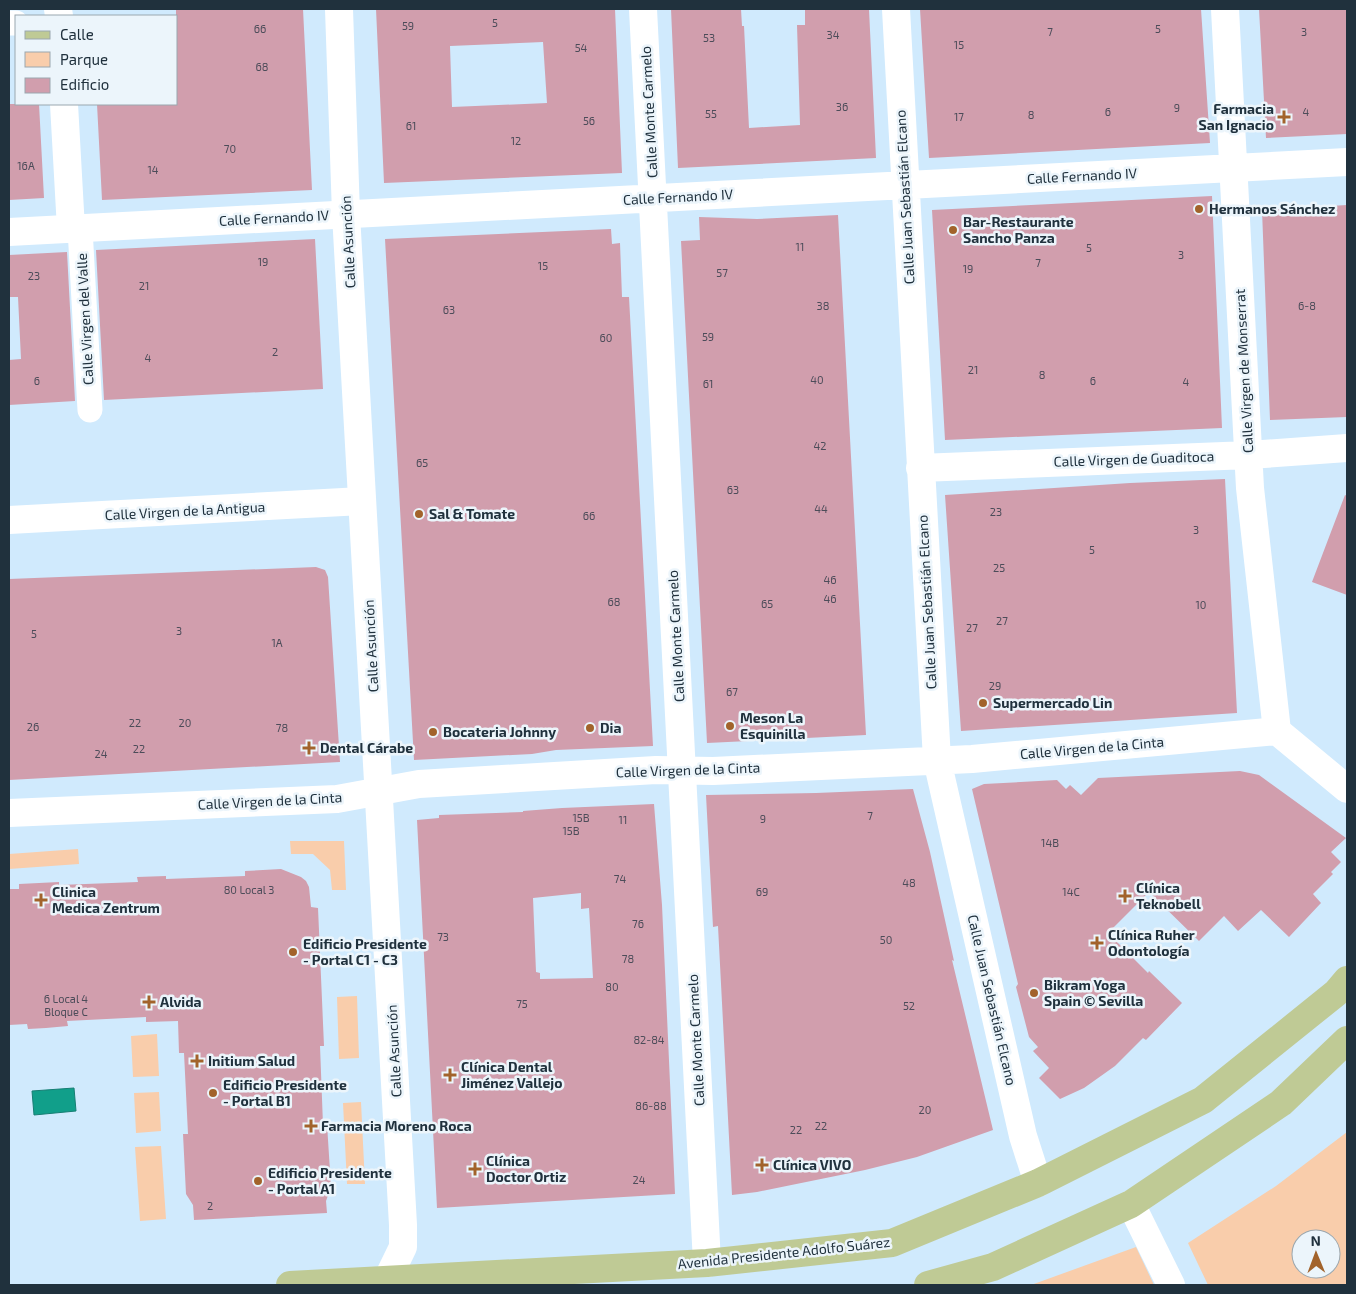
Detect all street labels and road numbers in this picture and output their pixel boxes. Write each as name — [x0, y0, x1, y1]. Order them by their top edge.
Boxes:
street label: Calle Monte Carmelo — [637, 46, 660, 178]
street label: Calle Juan Sebastián Elcano — [891, 109, 918, 285]
street label: Calle Fernando IV — [1026, 164, 1138, 187]
street label: Calle Fernando IV — [622, 185, 734, 208]
street label: Calle Asunción — [337, 195, 358, 289]
street label: Calle Fernando IV — [218, 206, 330, 229]
street label: Calle Virgen del Valle — [73, 253, 96, 385]
street label: Calle Virgen de Monserrat — [1231, 289, 1256, 453]
street label: Calle Virgen de Guaditoca — [1053, 447, 1215, 470]
street label: Calle Virgen de la Antigua — [104, 498, 266, 523]
street label: Calle Juan Sebastián Elcano — [913, 514, 940, 690]
street label: Calle Monte Carmelo — [664, 570, 687, 702]
street label: Calle Asunción — [360, 599, 381, 693]
street label: Calle Virgen de la Cinta — [1019, 733, 1165, 762]
street label: Calle Virgen de la Cinta — [615, 758, 761, 781]
street label: Calle Virgen de la Cinta — [197, 788, 343, 813]
street label: Calle Juan Sebastián Elcano — [965, 913, 1020, 1087]
street label: Calle Monte Carmelo — [684, 974, 707, 1106]
street label: Calle Asunción — [383, 1004, 404, 1098]
street label: Avenida Presidente Adolfo Suárez — [677, 1233, 891, 1272]

